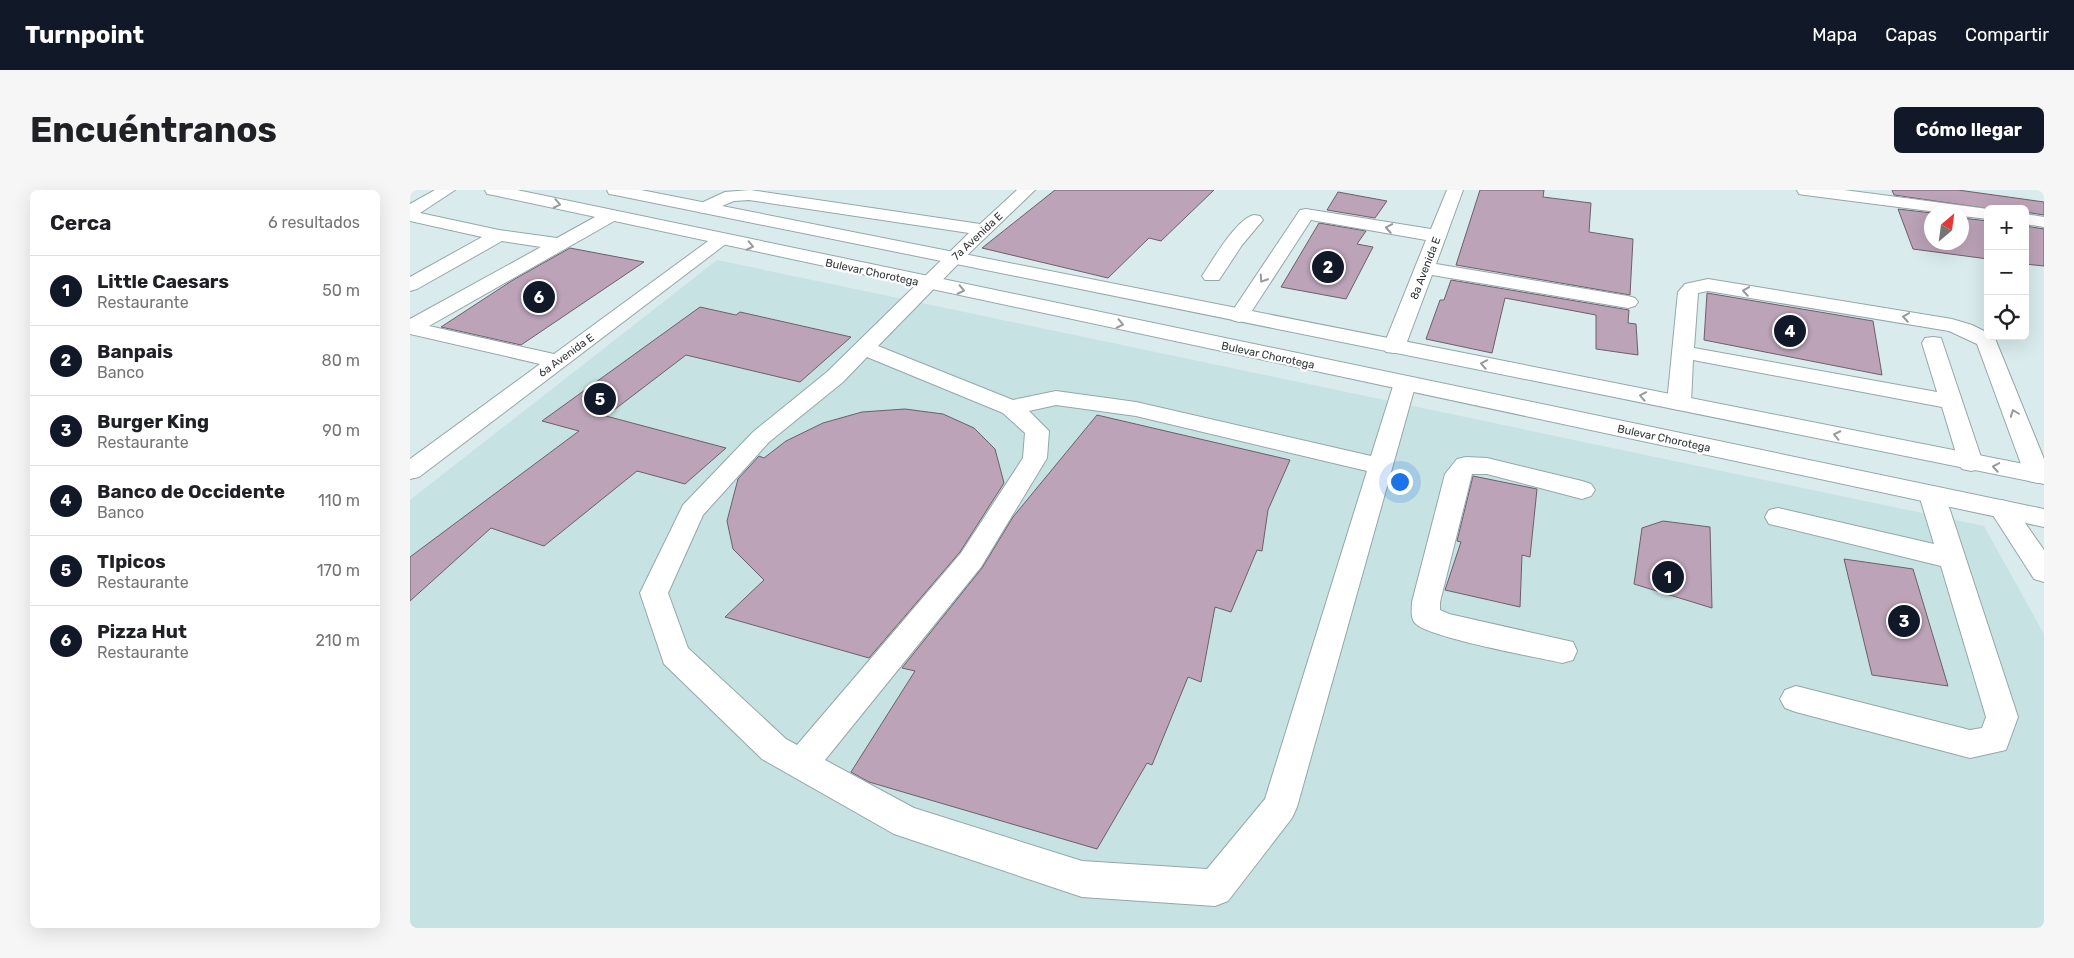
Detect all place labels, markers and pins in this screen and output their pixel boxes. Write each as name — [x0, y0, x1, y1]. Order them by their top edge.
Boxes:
pin: 2 — [1312, 248, 1344, 286]
pin: 6 — [523, 278, 555, 316]
pin: 4 — [1774, 312, 1806, 350]
pin: 5 — [584, 380, 616, 418]
pin: 1 — [1652, 558, 1684, 596]
pin: 3 — [1888, 602, 1920, 640]

